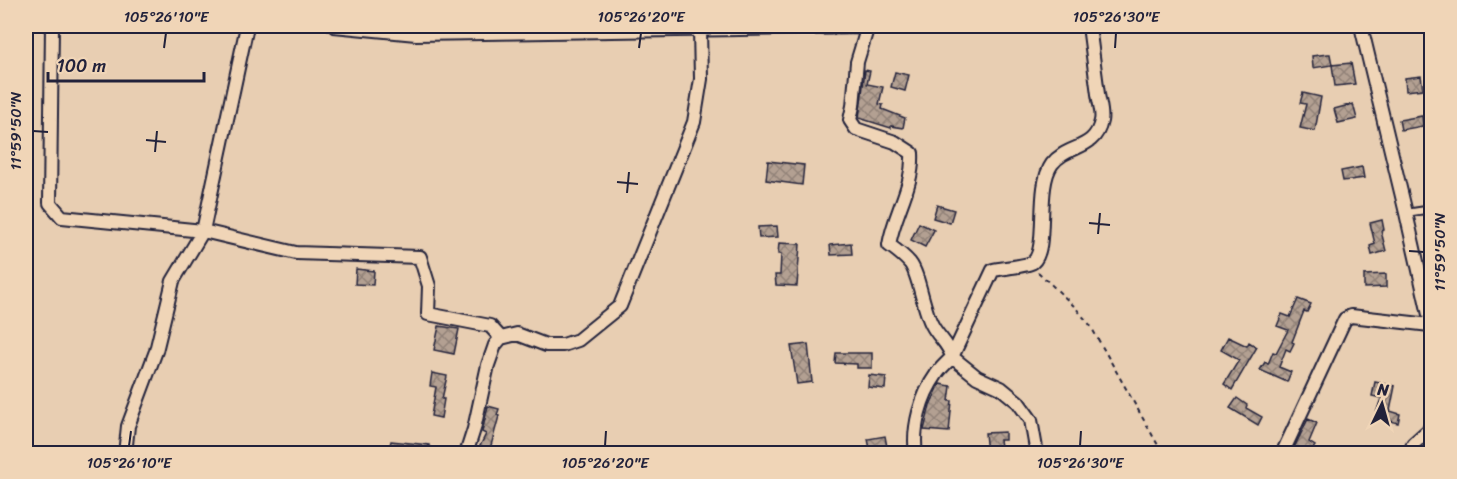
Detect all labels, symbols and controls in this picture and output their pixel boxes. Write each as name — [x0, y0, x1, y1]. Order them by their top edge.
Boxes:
text: 105°26'10"E — [124, 4, 210, 30]
text: 105°26'20"E — [598, 4, 686, 30]
text: 105°26'30"E — [1073, 4, 1161, 30]
scale bar — [48, 45, 204, 83]
text: 100 m — [57, 50, 106, 82]
text: 11°59'50"N — [3, 91, 29, 170]
text: 11°59'50"N — [1427, 212, 1453, 291]
north arrow — [1352, 374, 1412, 434]
text: N — [1375, 375, 1391, 405]
text: 105°26'10"E — [87, 450, 173, 476]
text: 105°26'20"E — [562, 450, 650, 476]
text: 105°26'30"E — [1037, 450, 1125, 476]

